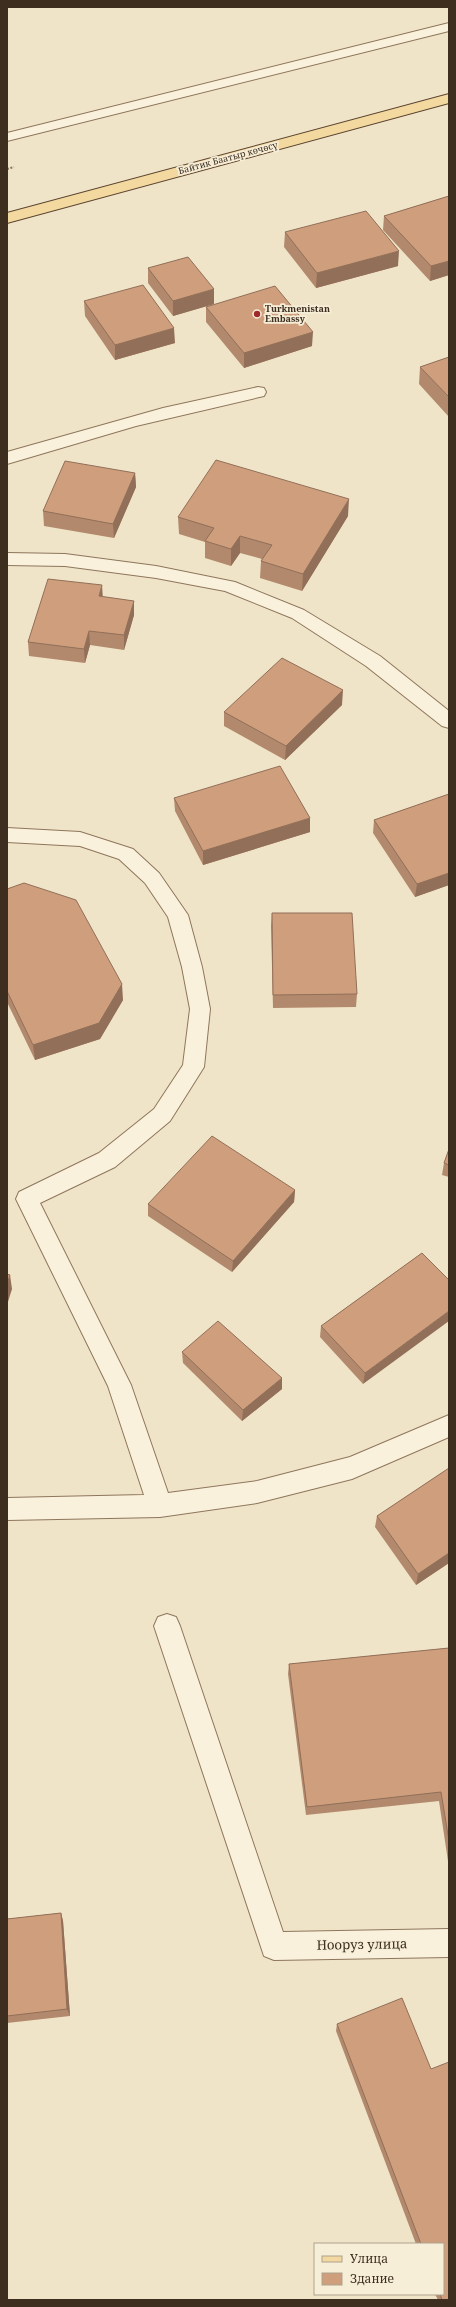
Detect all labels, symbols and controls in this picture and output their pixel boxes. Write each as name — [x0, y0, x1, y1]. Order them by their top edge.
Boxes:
street label: Байтик Баатыр көчөсү — [177, 138, 280, 177]
place label: Turkmenistan Embassy — [265, 302, 330, 325]
marker: Turkmenistan Embassy — [252, 309, 262, 319]
street label: Нооруз улица — [316, 1934, 408, 1954]
legend — [314, 2243, 444, 2295]
text: Улица — [350, 2250, 388, 2267]
text: Здание — [350, 2270, 394, 2287]

